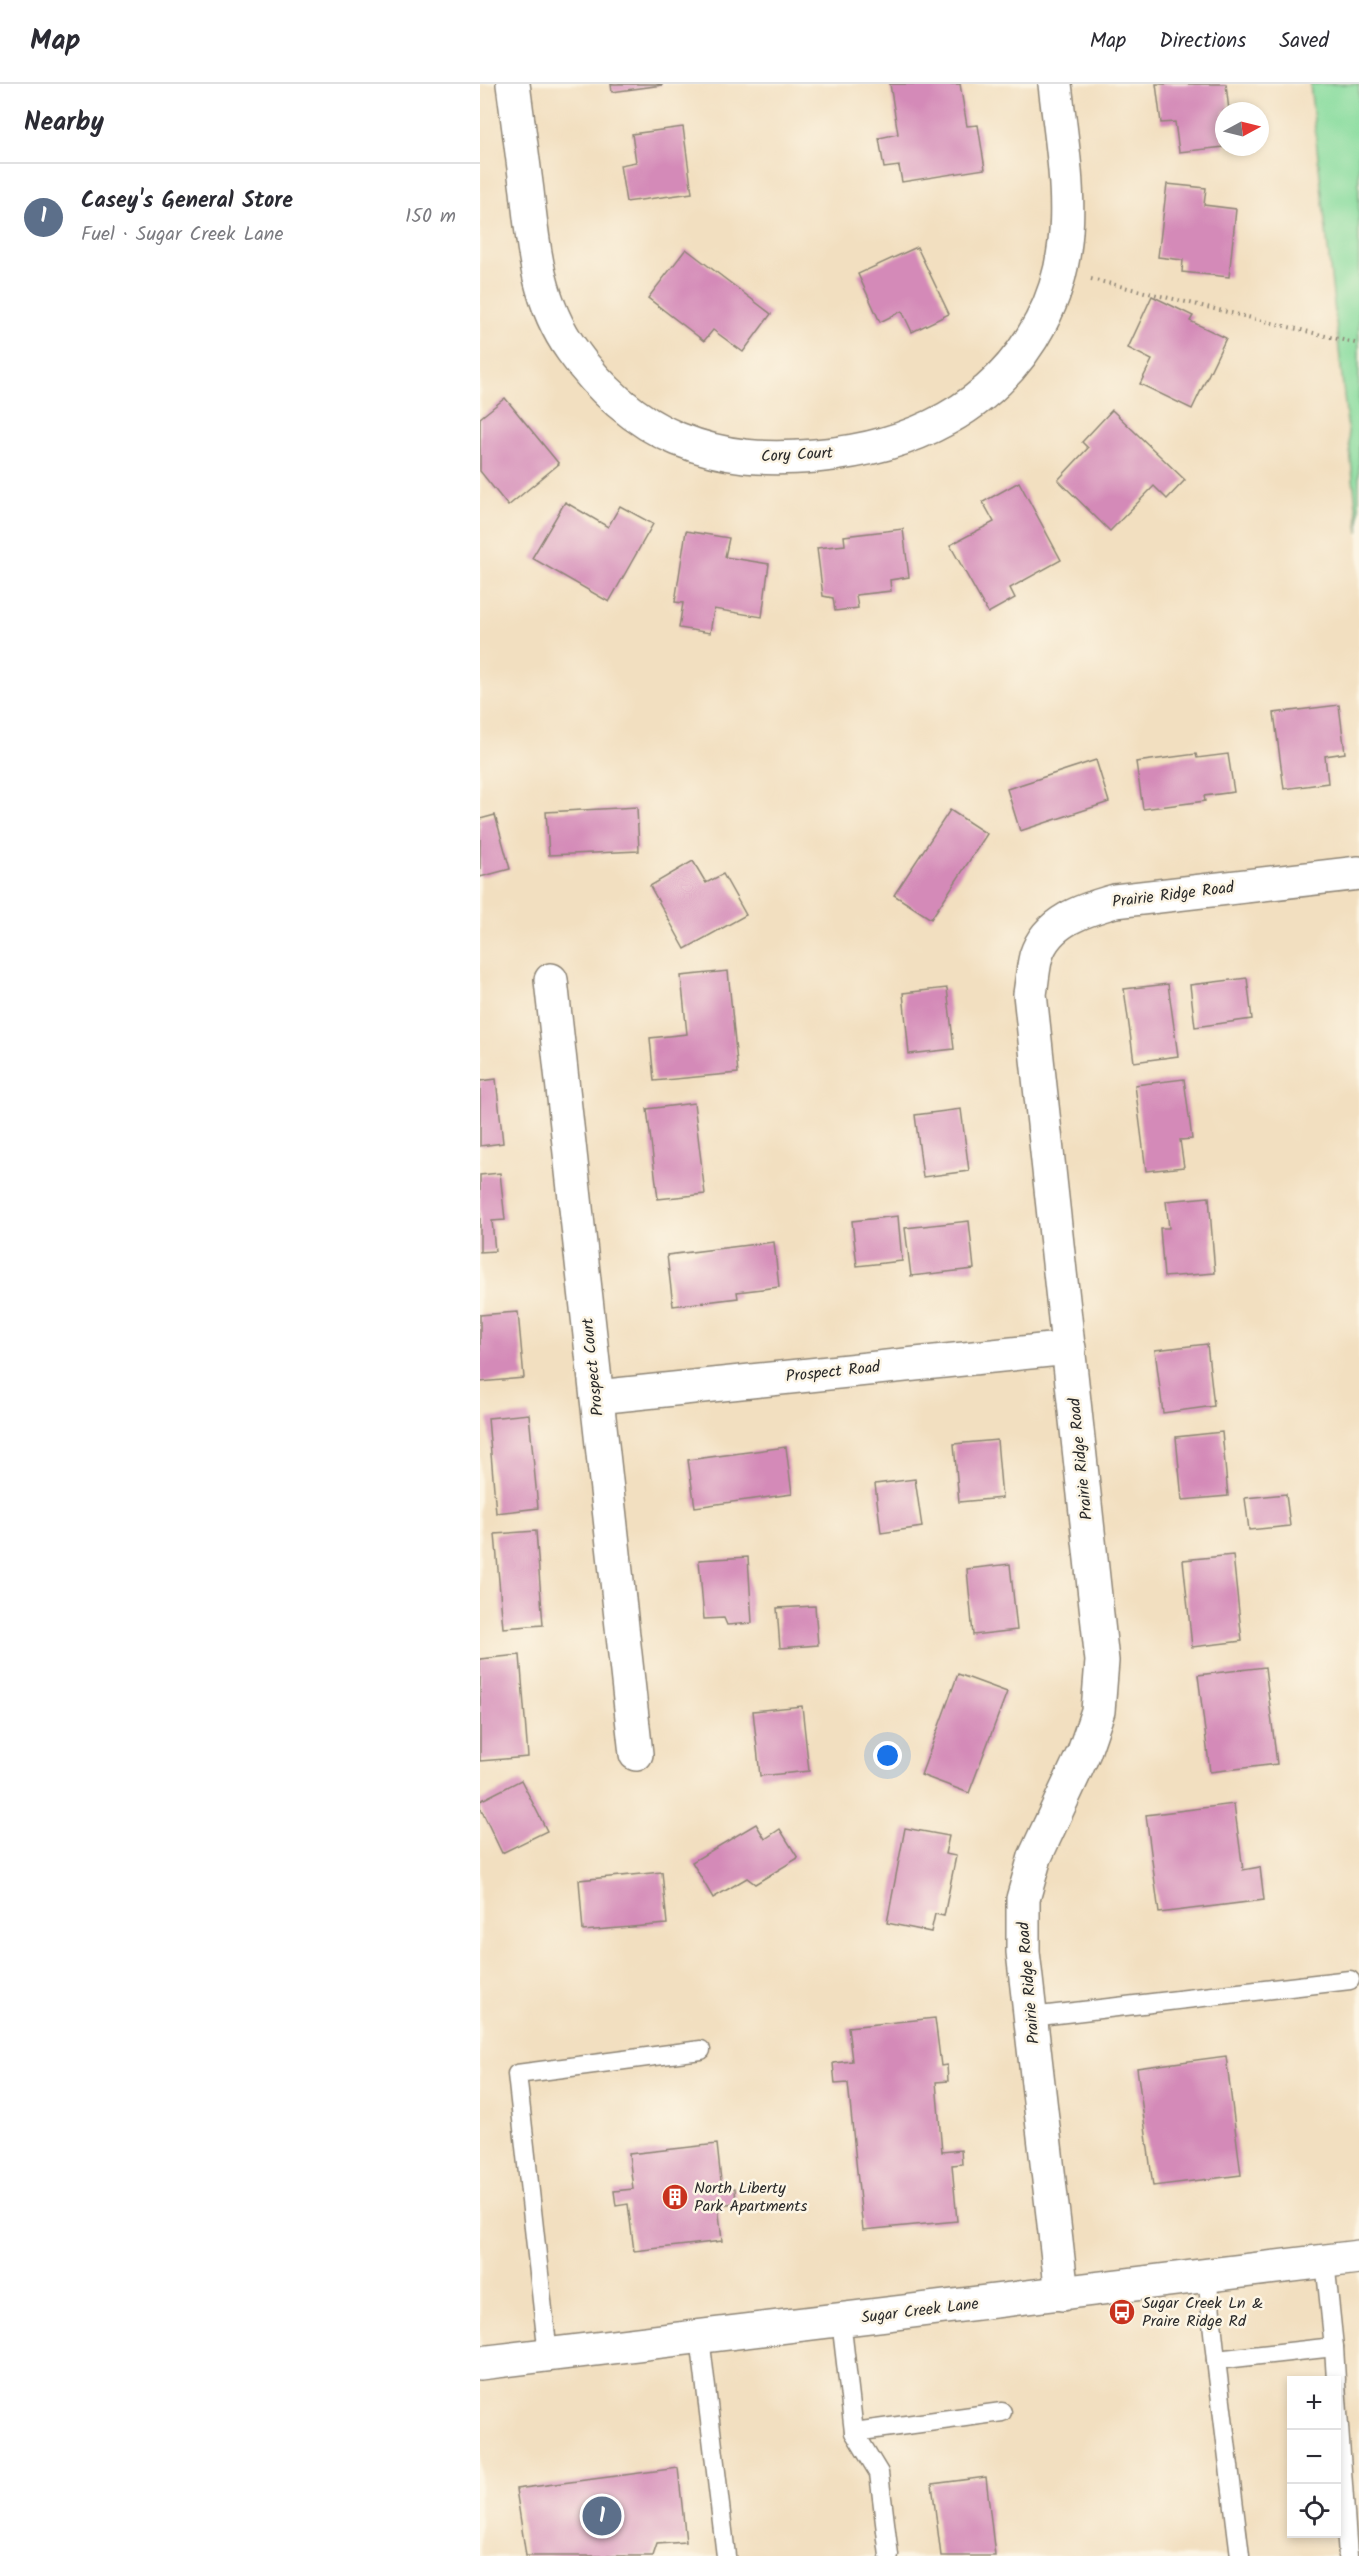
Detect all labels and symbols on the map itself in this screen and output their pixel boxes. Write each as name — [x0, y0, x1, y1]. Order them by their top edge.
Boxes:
north arrow — [1215, 102, 1269, 156]
street label: Cory Court — [760, 441, 834, 469]
street label: Prairie Ridge Road — [1111, 875, 1236, 915]
street label: Prospect Court — [575, 1316, 611, 1417]
street label: Prospect Road — [785, 1355, 882, 1389]
street label: Prairie Ridge Road — [1062, 1396, 1100, 1521]
your location — [873, 1741, 902, 1770]
street label: Prairie Ridge Road — [1011, 1920, 1047, 2045]
place label: North Liberty Park Apartments — [694, 2176, 807, 2219]
building icon: North Liberty Park Apartments — [660, 2182, 690, 2212]
street label: Sugar Creek Lane — [860, 2291, 980, 2331]
place label: Sugar Creek Ln & Praire Ridge Rd — [1142, 2291, 1263, 2334]
bus stop icon: Sugar Creek Ln & Praire Ridge Rd — [1107, 2297, 1137, 2327]
pin: 1 — [582, 2494, 622, 2538]

